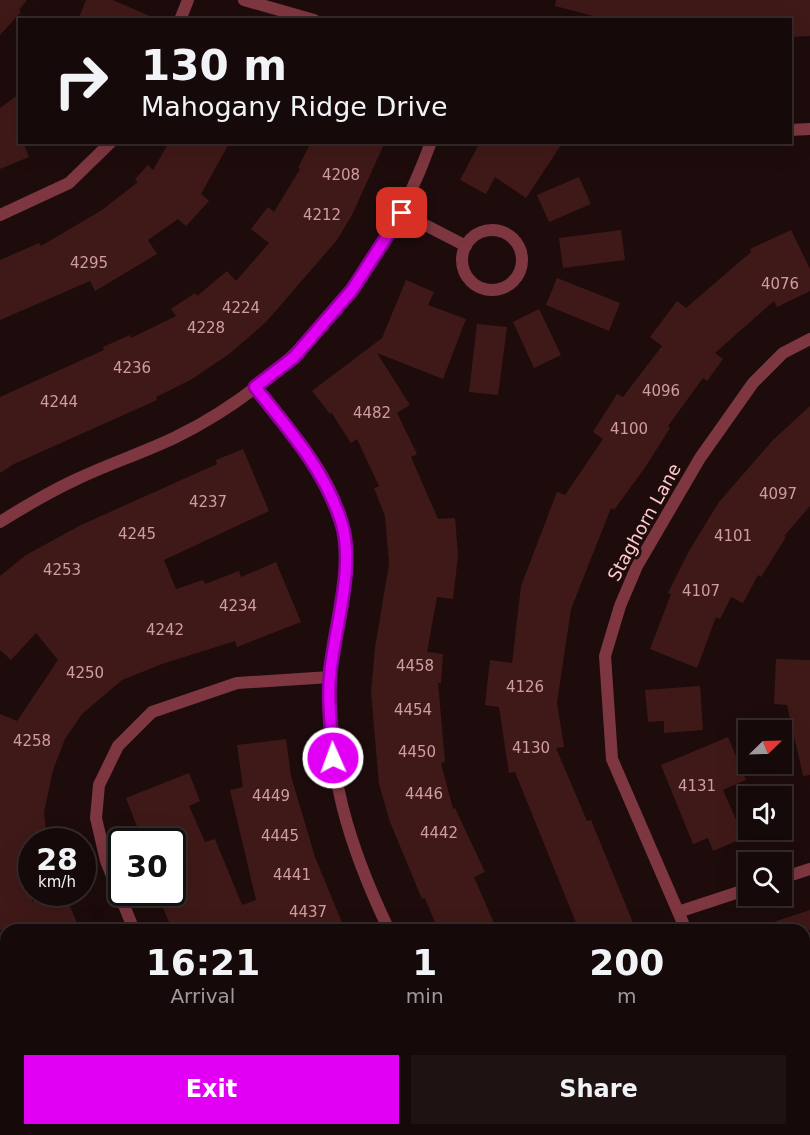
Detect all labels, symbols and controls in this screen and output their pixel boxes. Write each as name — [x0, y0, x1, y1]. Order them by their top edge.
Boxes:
text: 130 m — [141, 41, 287, 90]
icon: right — [42, 42, 120, 120]
text: Mahogany Ridge Drive — [141, 91, 448, 122]
house number: 4208 — [322, 166, 360, 184]
pin — [376, 187, 427, 238]
icon: arrive — [385, 196, 418, 229]
house number: 4212 — [303, 206, 341, 224]
house number: 4295 — [70, 254, 108, 272]
house number: 4076 — [761, 275, 799, 293]
house number: 4224 — [222, 299, 260, 317]
house number: 4228 — [187, 319, 225, 337]
house number: 4236 — [113, 359, 151, 377]
house number: 4096 — [642, 382, 680, 400]
house number: 4244 — [40, 393, 78, 411]
house number: 4482 — [353, 404, 391, 422]
house number: 4100 — [610, 420, 648, 438]
street label: Staghorn Lane — [603, 460, 685, 584]
house number: 4097 — [759, 485, 797, 503]
house number: 4237 — [189, 493, 227, 511]
house number: 4245 — [118, 525, 156, 543]
house number: 4101 — [714, 527, 752, 545]
house number: 4253 — [43, 561, 81, 579]
house number: 4107 — [682, 582, 720, 600]
house number: 4234 — [219, 597, 257, 615]
house number: 4242 — [146, 621, 184, 639]
house number: 4458 — [396, 657, 434, 675]
house number: 4250 — [66, 664, 104, 682]
house number: 4126 — [506, 678, 544, 696]
house number: 4454 — [394, 701, 432, 719]
north arrow — [738, 720, 792, 774]
map controls — [738, 720, 792, 906]
position arrow — [301, 726, 365, 790]
house number: 4258 — [13, 732, 51, 750]
house number: 4130 — [512, 739, 550, 757]
house number: 4450 — [398, 743, 436, 761]
house number: 4131 — [678, 777, 716, 795]
house number: 4446 — [405, 785, 443, 803]
button: sound — [738, 786, 792, 840]
house number: 4449 — [252, 787, 290, 805]
house number: 4442 — [420, 824, 458, 842]
house number: 4445 — [261, 827, 299, 845]
speed limit sign: 30 — [108, 828, 186, 906]
text: 28 — [36, 842, 78, 877]
button: search — [738, 852, 792, 906]
house number: 4441 — [273, 866, 311, 884]
text: km/h — [38, 873, 76, 891]
house number: 4437 — [289, 903, 327, 921]
text: 16:21 — [146, 942, 260, 983]
text: 1 — [412, 942, 437, 983]
text: 200 — [589, 942, 664, 983]
text: Arrival — [170, 984, 235, 1008]
text: min — [406, 984, 444, 1008]
text: m — [617, 984, 637, 1008]
button: Exit — [24, 1055, 399, 1124]
button: Share — [411, 1055, 786, 1124]

